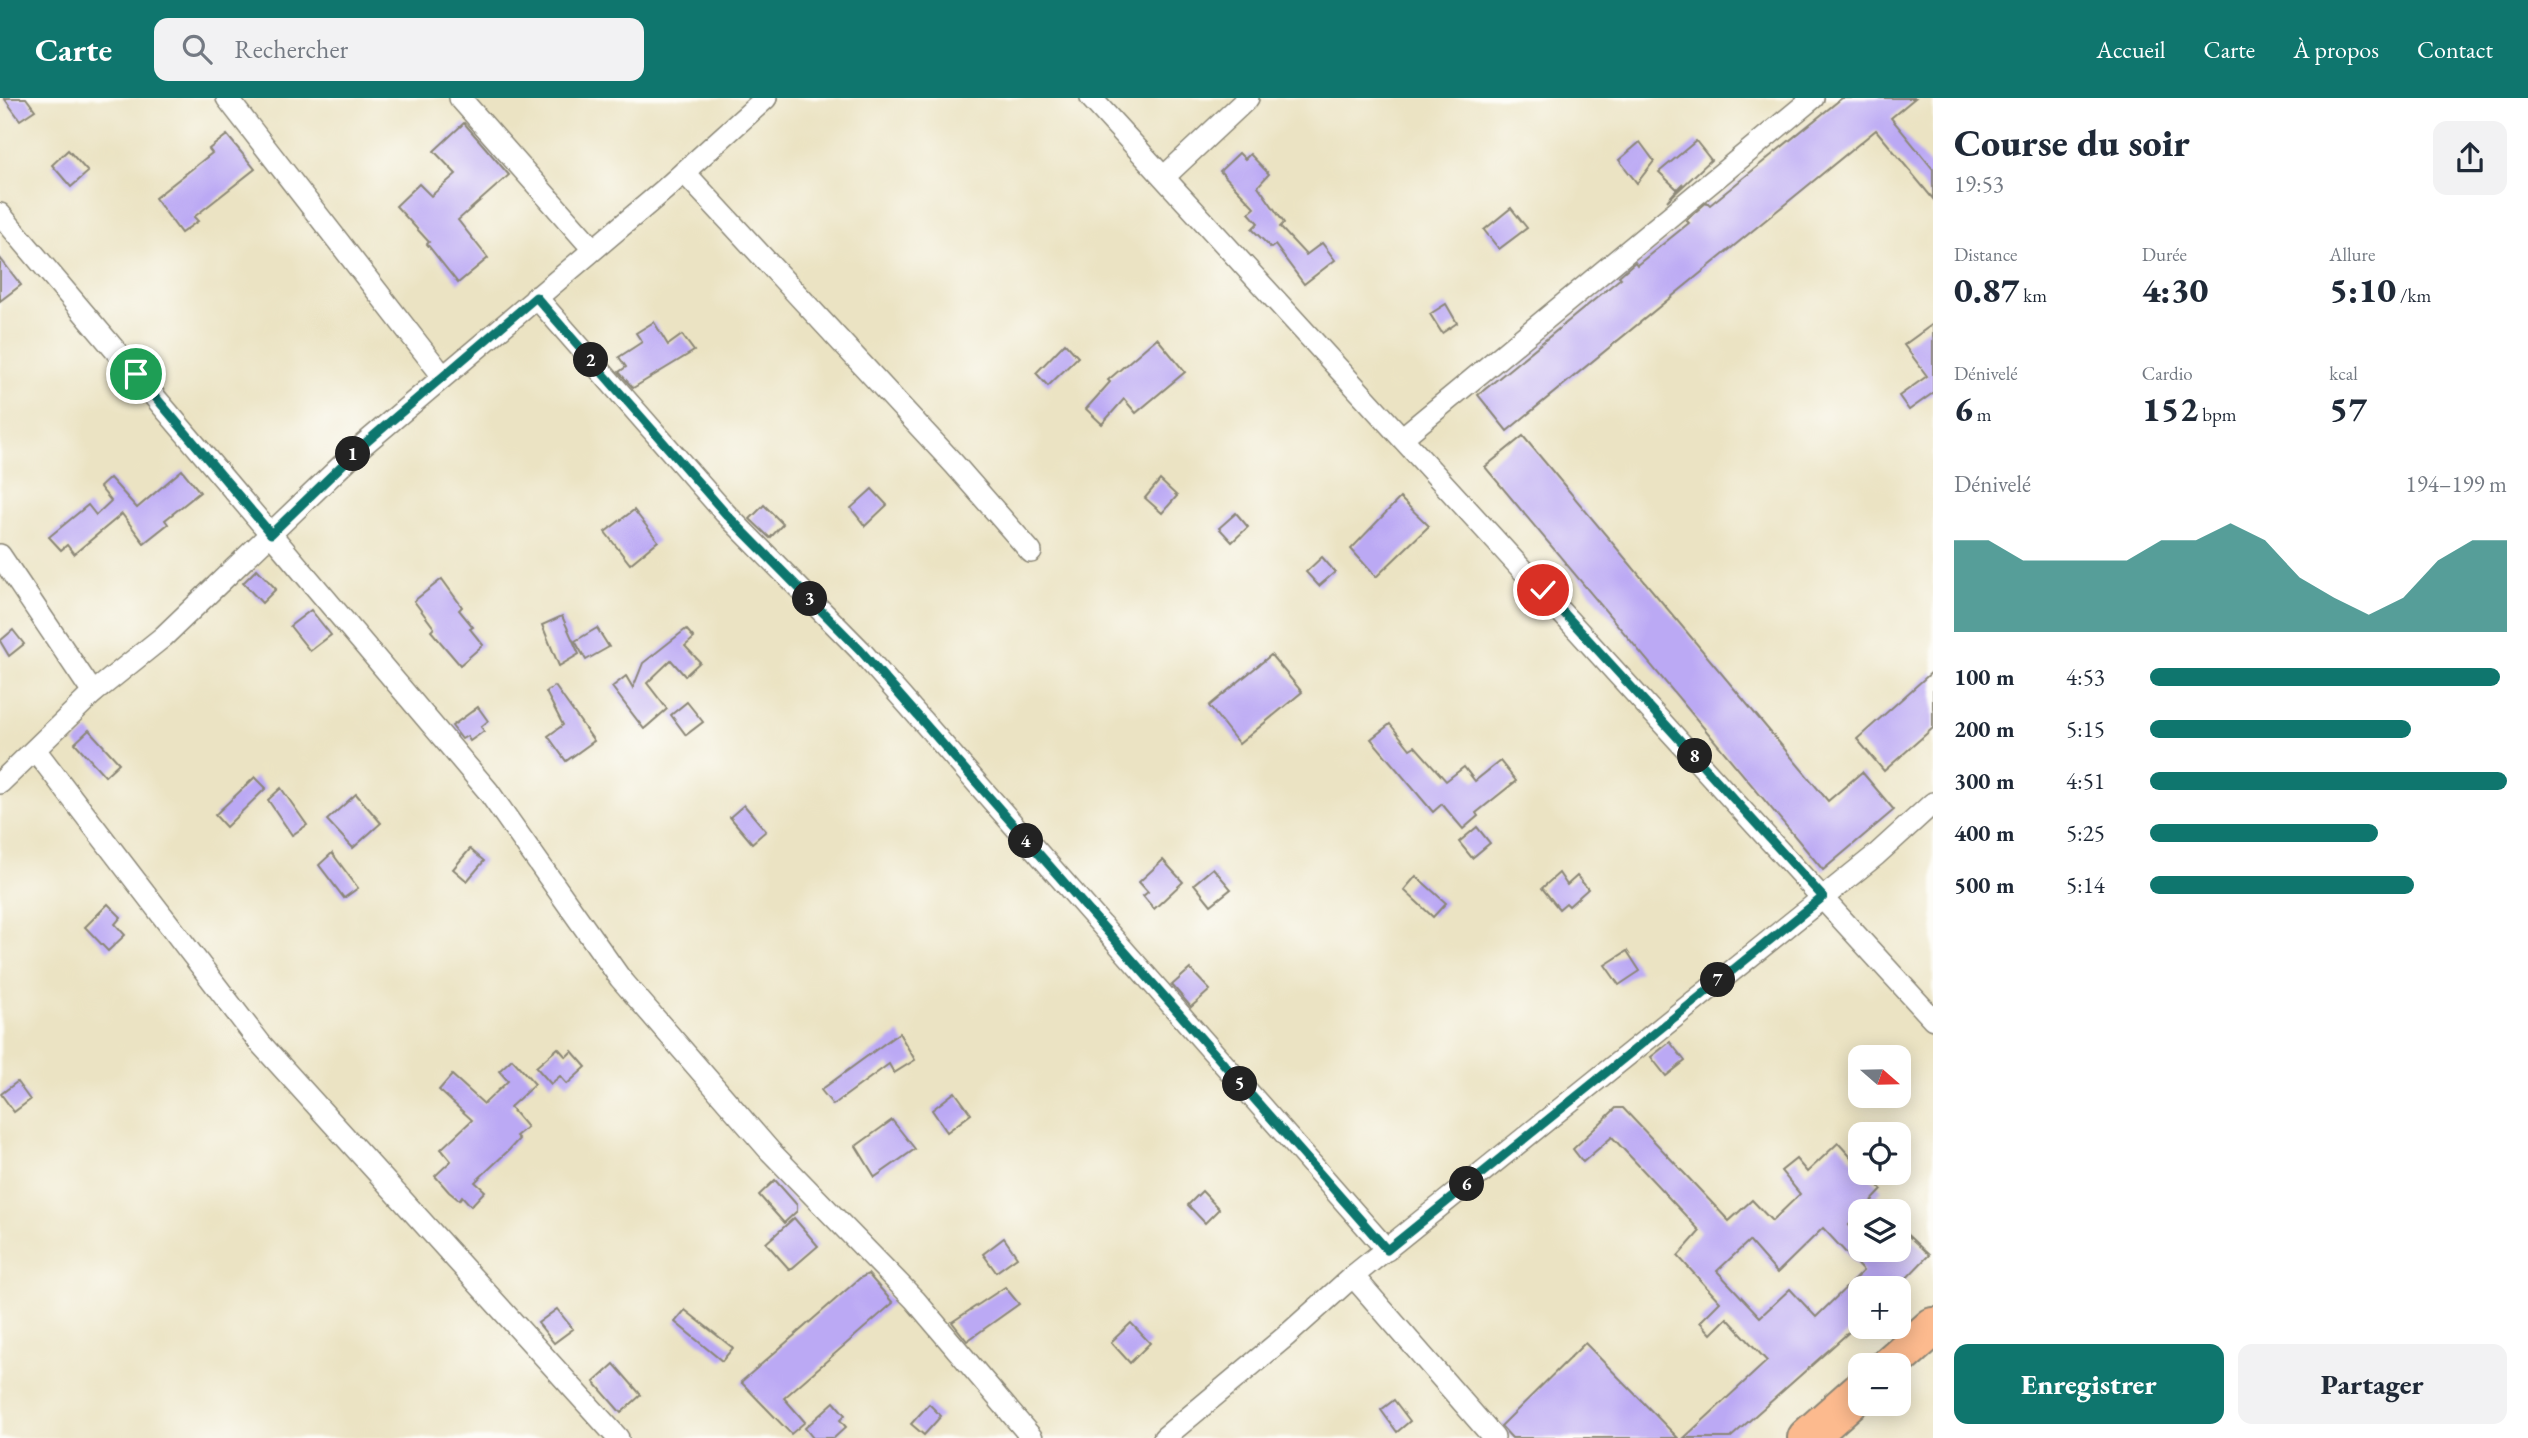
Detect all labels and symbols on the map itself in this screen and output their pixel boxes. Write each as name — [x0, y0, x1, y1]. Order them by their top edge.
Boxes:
pin: 2 — [574, 342, 608, 378]
pin — [106, 344, 166, 404]
pin: 1 — [336, 436, 370, 472]
pin — [1513, 560, 1573, 620]
pin: 3 — [792, 582, 828, 616]
pin: 8 — [1678, 738, 1712, 774]
pin: 4 — [1009, 824, 1044, 858]
pin: 7 — [1700, 962, 1736, 998]
north arrow — [1848, 1045, 1911, 1108]
pin: 5 — [1222, 1066, 1258, 1102]
pin: 6 — [1450, 1166, 1484, 1202]

